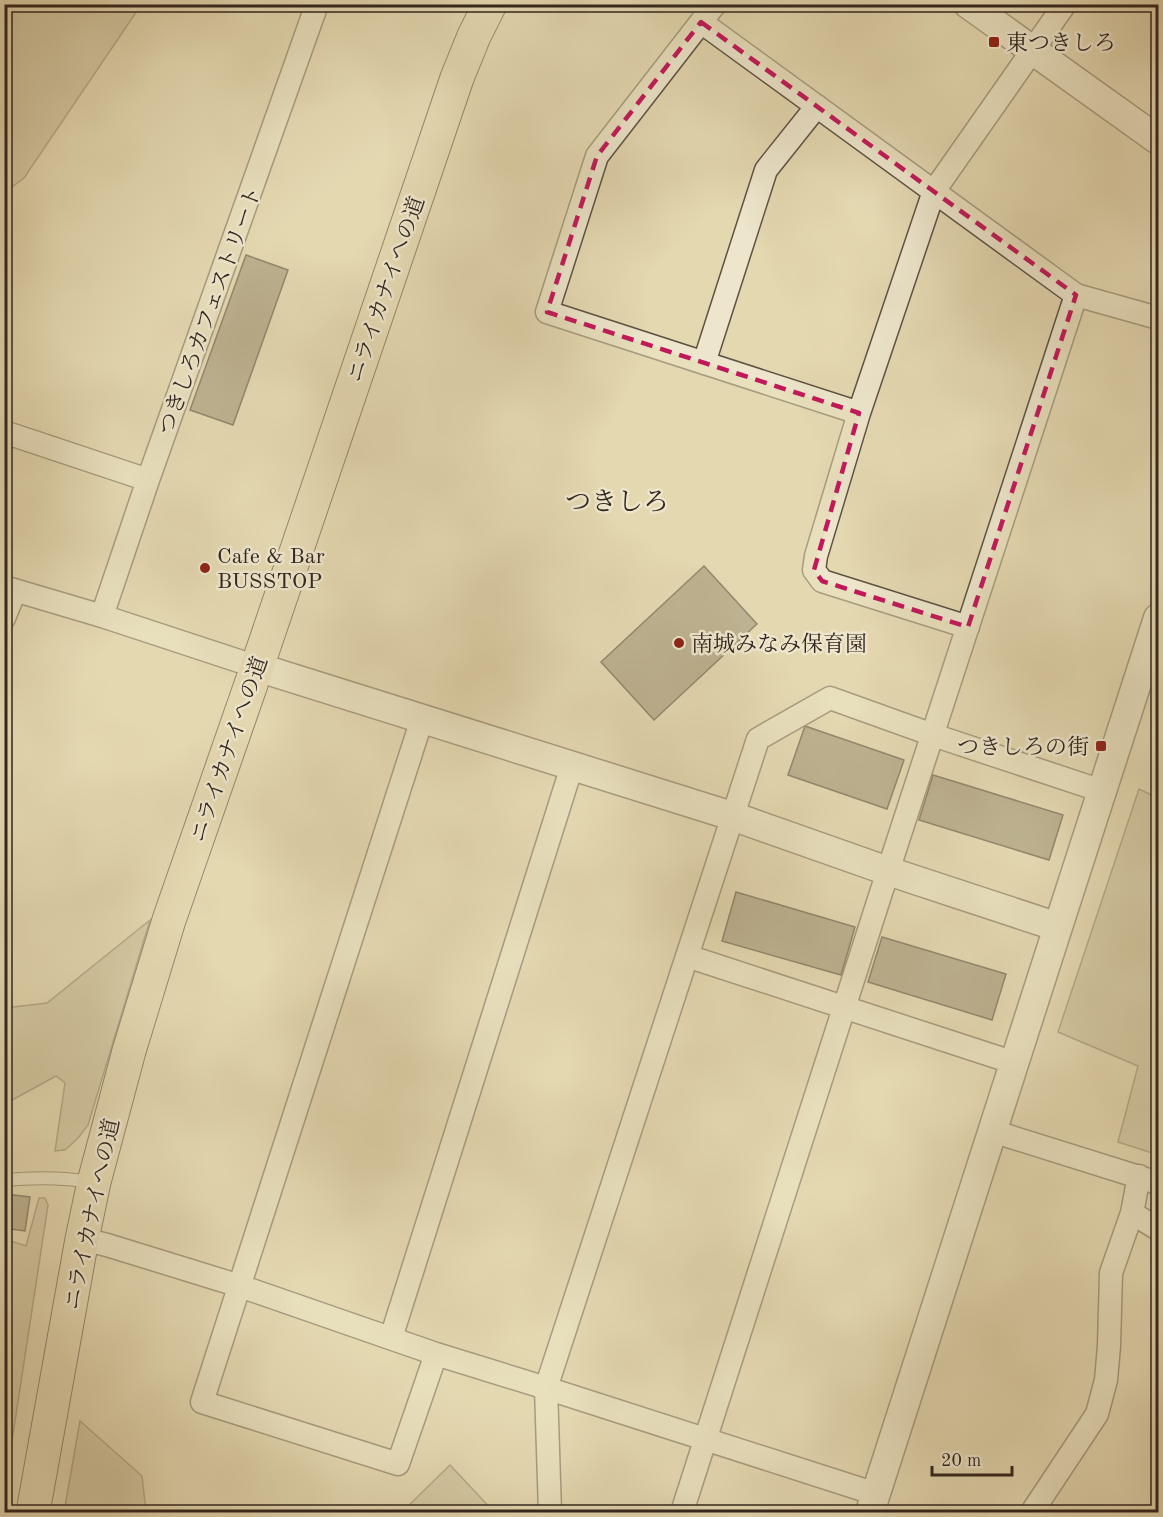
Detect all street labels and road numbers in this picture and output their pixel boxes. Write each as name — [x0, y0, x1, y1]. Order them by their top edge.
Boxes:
street label: つきしろカフェストリート — [155, 183, 266, 438]
street label: ニライカナイへの道 — [343, 193, 429, 385]
street label: ニライカナイへの道 — [186, 653, 272, 845]
street label: ニライカナイへの道 — [60, 1116, 124, 1312]

